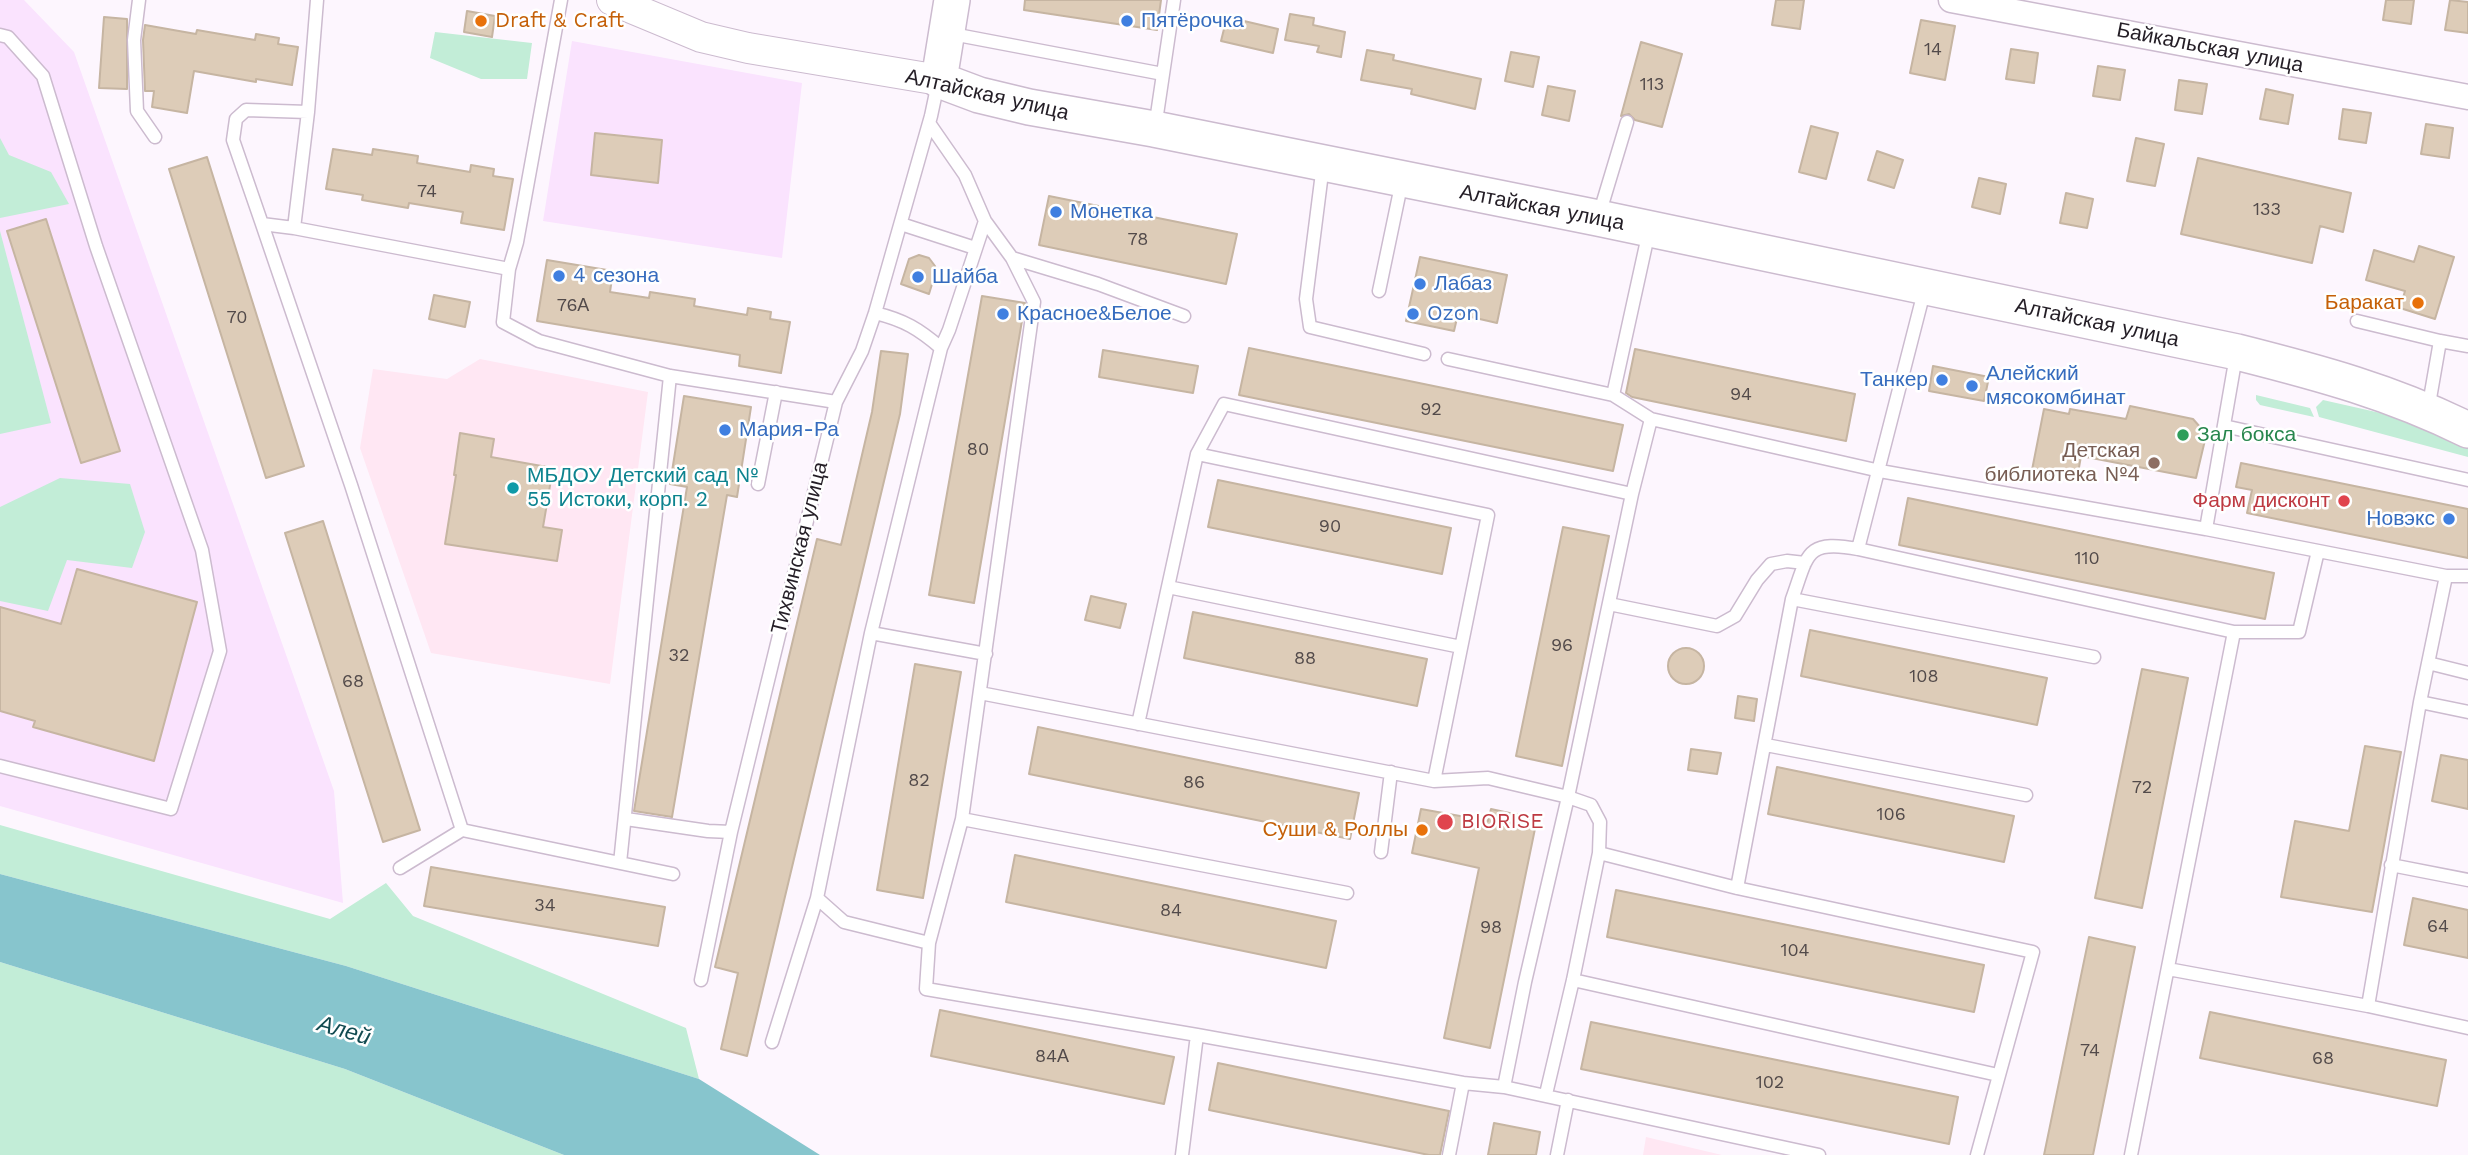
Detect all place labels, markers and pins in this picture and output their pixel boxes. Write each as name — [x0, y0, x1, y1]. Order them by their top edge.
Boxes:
place label: Draft & Craft — [495, 8, 624, 34]
place label: Пятёрочка — [1141, 8, 1244, 34]
marker: Draft & Craft — [473, 13, 489, 29]
marker: Пятёрочка — [1119, 13, 1135, 29]
place label: Монетка — [1070, 199, 1153, 225]
marker: Монетка — [1048, 204, 1064, 220]
place label: 4 сезона — [573, 263, 659, 289]
place label: Шайба — [932, 264, 998, 290]
marker: 4 сезона — [551, 268, 567, 284]
marker: Шайба — [910, 269, 926, 285]
place label: Лабаз — [1434, 271, 1492, 297]
marker: Лабаз — [1412, 276, 1428, 292]
place label: Баракат — [2325, 290, 2404, 316]
marker: Баракат — [2410, 295, 2426, 311]
place label: Красное&Белое — [1017, 301, 1172, 327]
place label: Ozon — [1427, 301, 1479, 327]
marker: Красное&Белое — [995, 306, 1011, 322]
marker: Ozon — [1405, 306, 1421, 322]
place label: Алейский мясокомбинат — [1986, 361, 2126, 411]
place label: Танкер — [1860, 367, 1928, 393]
marker: Танкер — [1934, 372, 1950, 388]
marker: Алейский мясокомбинат — [1964, 378, 1980, 394]
place label: Мария-Ра — [739, 417, 839, 443]
marker: Мария-Ра — [717, 422, 733, 438]
place label: Зал бокса — [2197, 422, 2296, 448]
marker: Зал бокса — [2175, 427, 2191, 443]
place label: Детская библиотека №4 — [1985, 438, 2140, 488]
marker: Детская библиотека №4 — [2146, 455, 2162, 471]
place label: МБДОУ Детский сад № 55 Истоки, корп. 2 — [527, 463, 758, 513]
marker: МБДОУ Детский сад № 55 Истоки, корп. 2 — [505, 480, 521, 496]
place label: Фарм дисконт — [2192, 488, 2330, 514]
marker: Фарм дисконт — [2336, 493, 2352, 509]
place label: Новэкс — [2366, 506, 2435, 532]
marker: Новэкс — [2441, 511, 2457, 527]
place label: BIORISE — [1461, 809, 1544, 835]
marker: BIORISE — [1435, 812, 1455, 832]
place label: Суши & Роллы — [1262, 817, 1408, 843]
marker: Суши & Роллы — [1414, 822, 1430, 838]

